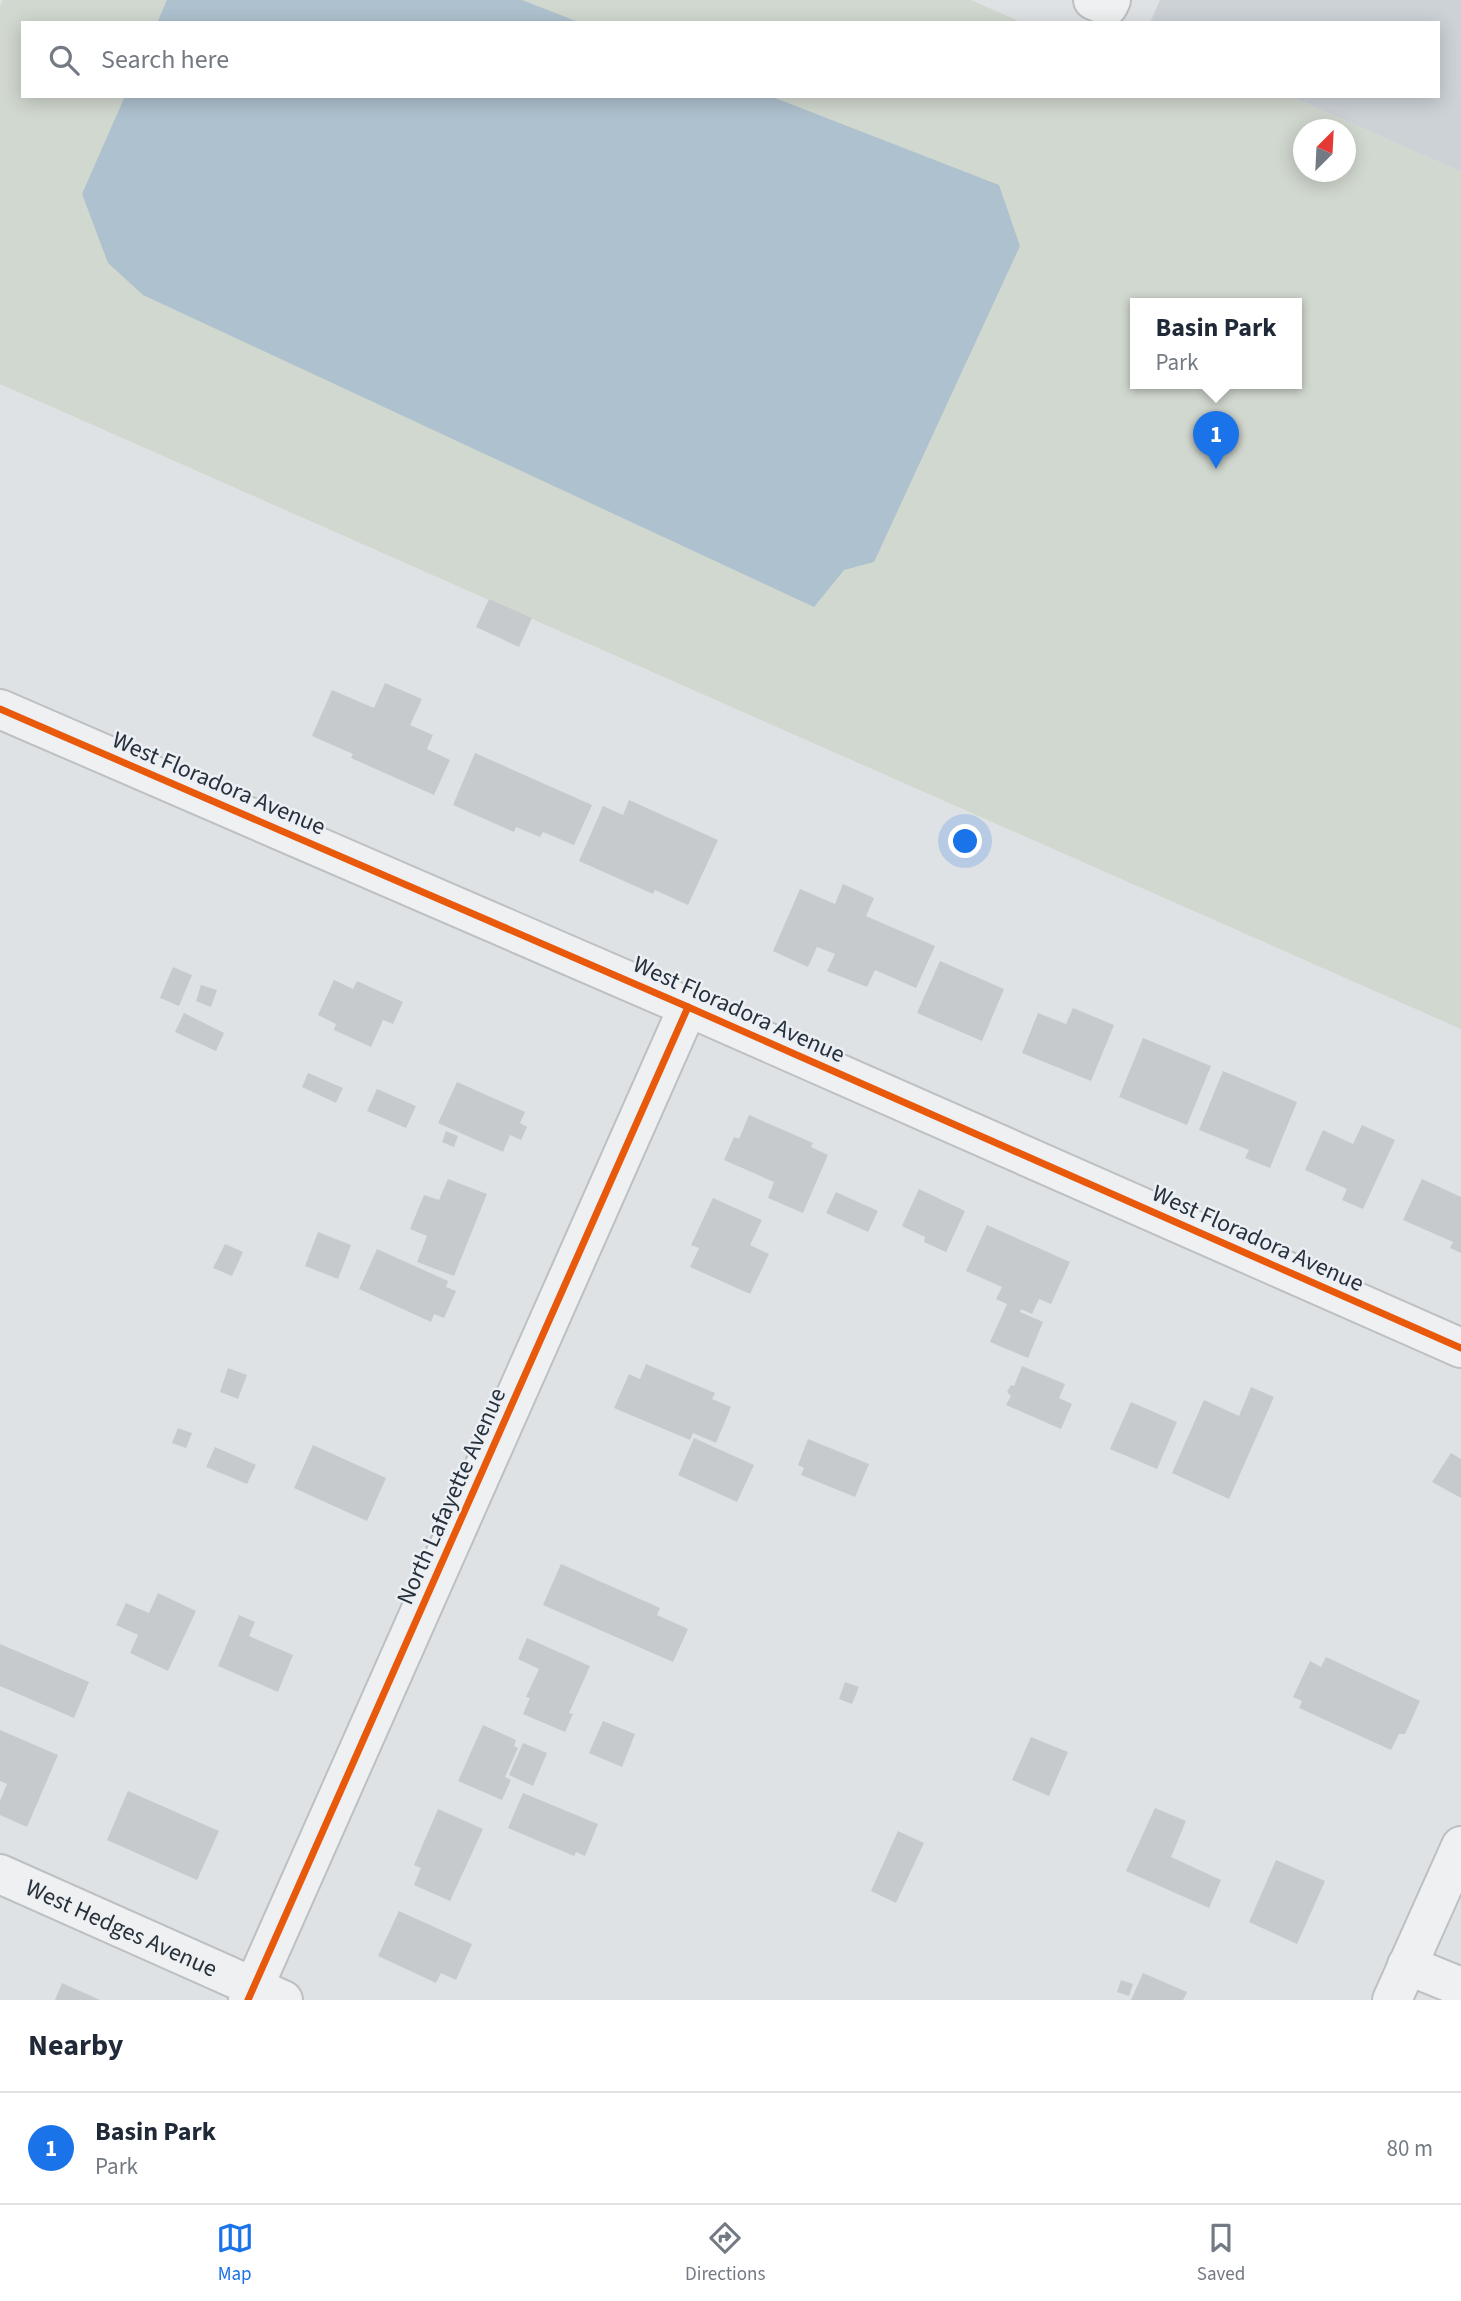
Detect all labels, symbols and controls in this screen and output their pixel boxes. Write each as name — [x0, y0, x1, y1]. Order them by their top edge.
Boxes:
search box — [21, 21, 1440, 98]
icon: search — [45, 41, 83, 79]
text: Search here — [101, 41, 229, 78]
north arrow — [1293, 119, 1356, 182]
popup — [1130, 298, 1302, 389]
text: Basin Park — [1155, 309, 1277, 346]
text: Park — [1155, 346, 1198, 379]
pin: 1 — [1193, 411, 1239, 469]
street label: West Floradora Avenue — [107, 723, 331, 844]
your location — [948, 824, 982, 858]
street label: West Floradora Avenue — [627, 947, 851, 1072]
street label: West Floradora Avenue — [1146, 1176, 1370, 1301]
street label: North Lafayette Avenue — [388, 1382, 515, 1610]
street label: West Hedges Avenue — [20, 1871, 223, 1987]
text: Nearby — [28, 2024, 123, 2067]
text: Basin Park — [95, 2113, 216, 2150]
text: 1 — [45, 2132, 57, 2165]
text: 80 m — [1386, 2132, 1433, 2165]
text: Park — [95, 2150, 138, 2183]
tab: Map — [216, 2219, 254, 2288]
tab: Directions — [685, 2219, 765, 2288]
tab: Saved — [1197, 2219, 1245, 2288]

